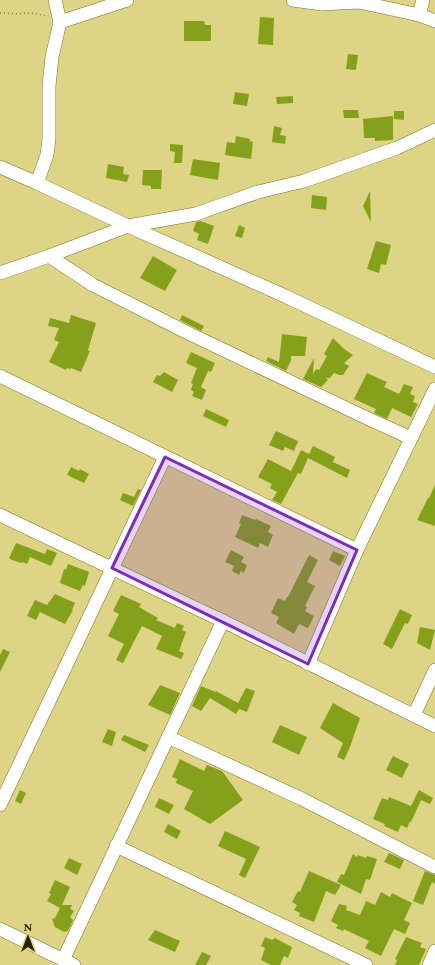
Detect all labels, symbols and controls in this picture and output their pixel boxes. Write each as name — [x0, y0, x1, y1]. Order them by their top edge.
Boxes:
north arrow — [8, 917, 48, 957]
text: N — [24, 919, 33, 936]

